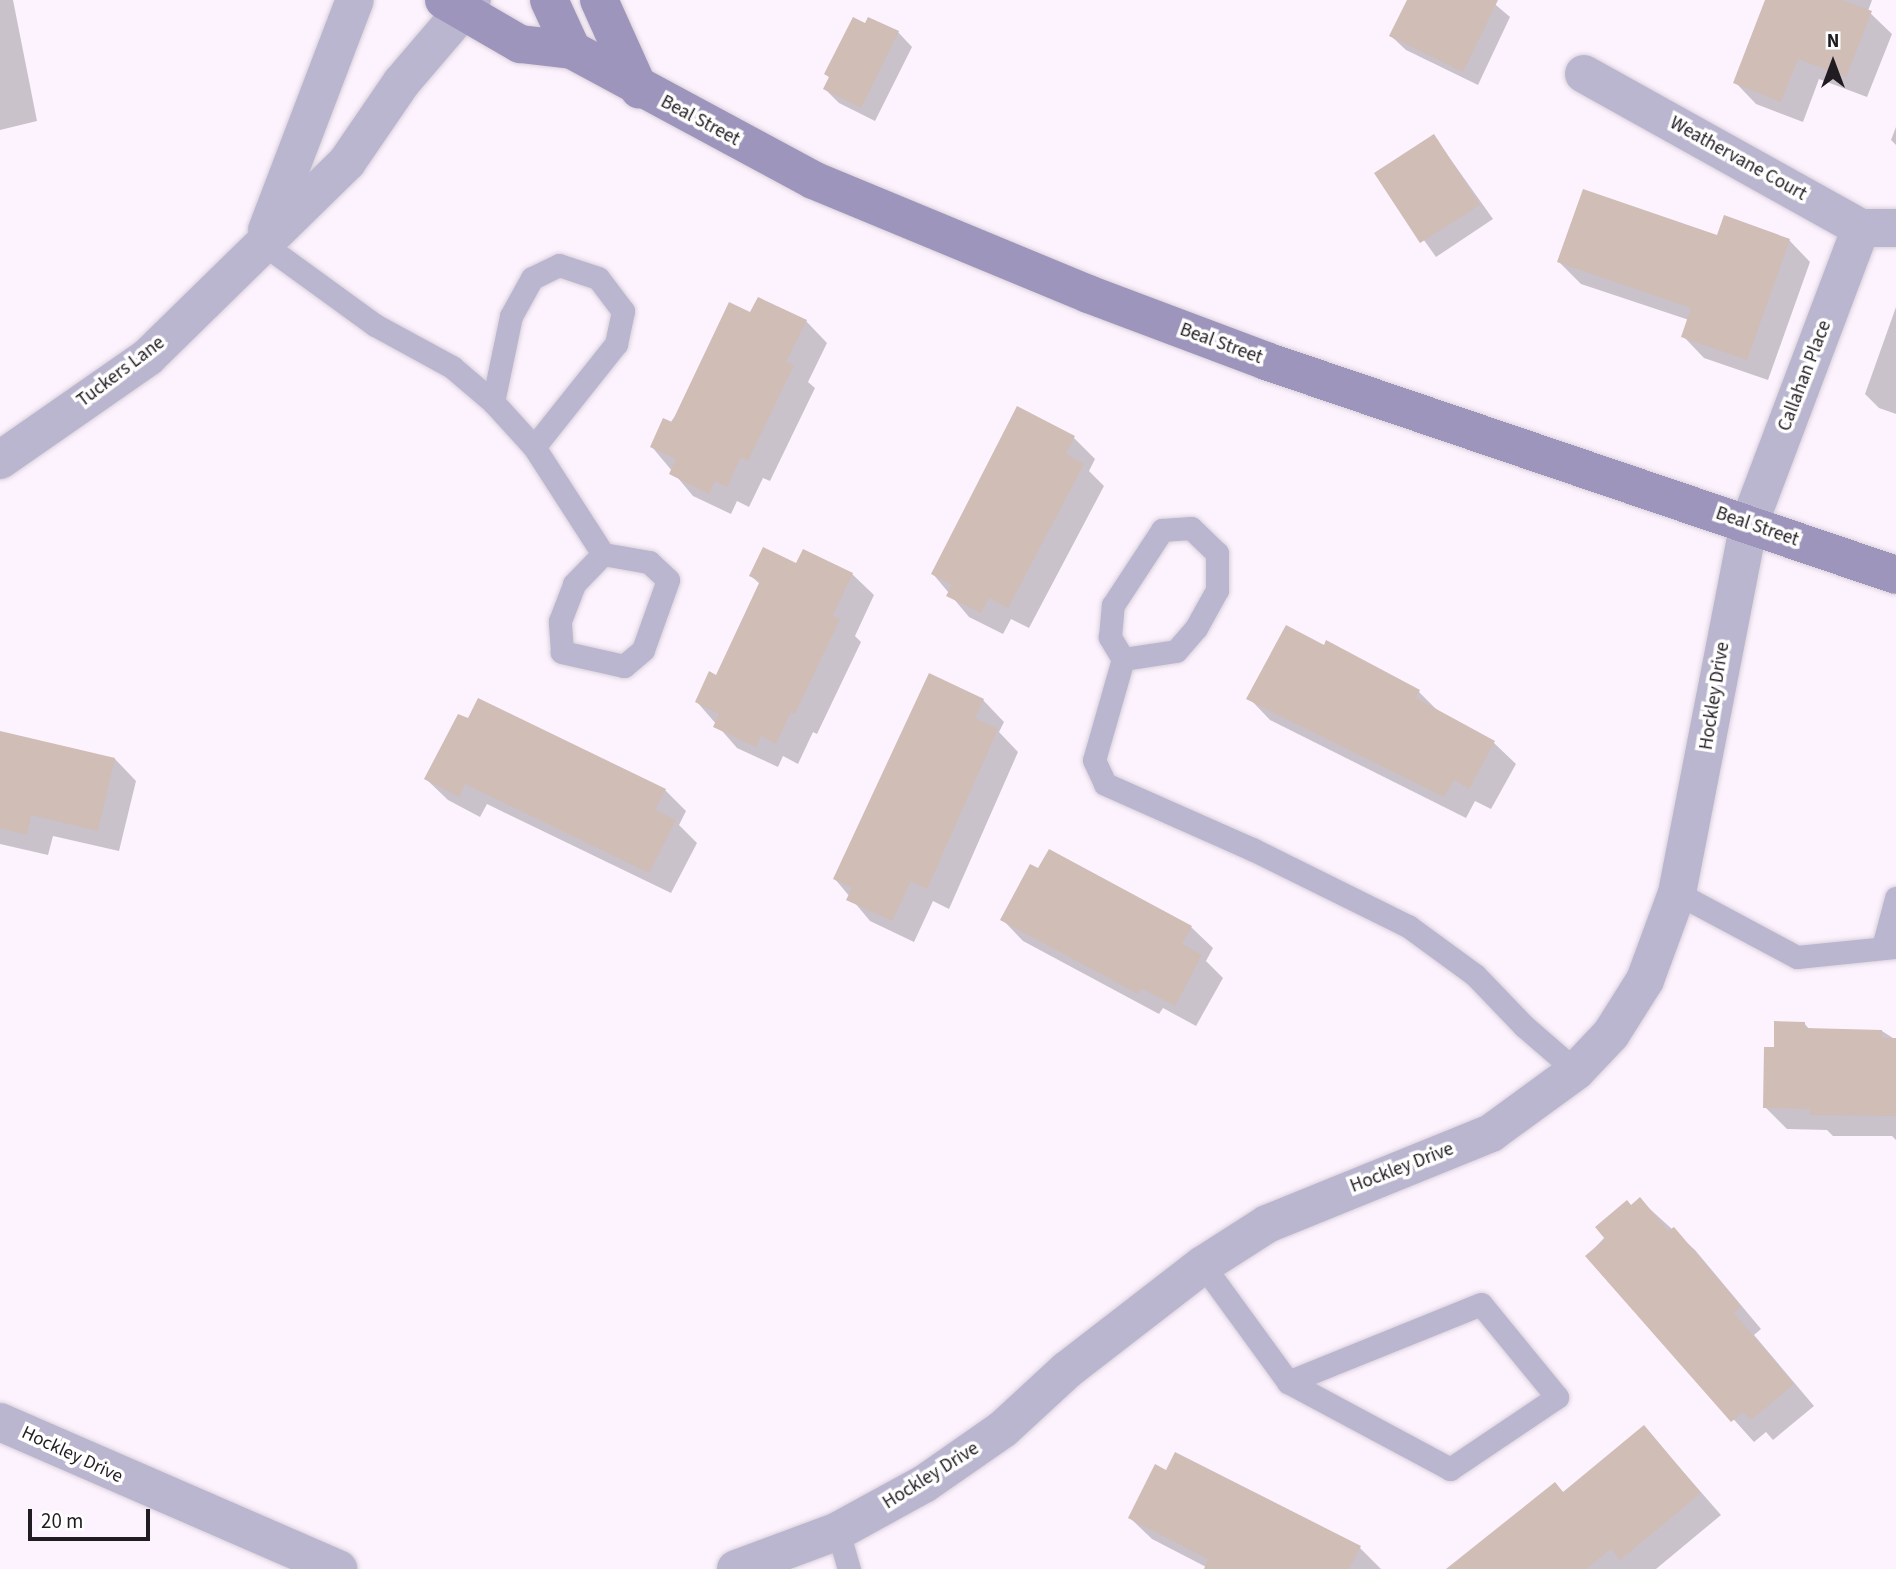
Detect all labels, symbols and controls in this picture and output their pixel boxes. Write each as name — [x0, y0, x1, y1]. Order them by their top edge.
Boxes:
north arrow — [1798, 28, 1868, 98]
text: N — [1827, 28, 1839, 55]
street label: Beal Street — [657, 91, 743, 151]
street label: Weathervane Court — [1666, 112, 1810, 206]
street label: Callahan Place — [1773, 317, 1837, 435]
street label: Beal Street — [1177, 319, 1265, 369]
street label: Tuckers Lane — [73, 332, 169, 412]
street label: Beal Street — [1713, 502, 1801, 552]
street label: Hockley Drive — [1695, 640, 1735, 752]
street label: Hockley Drive — [1347, 1138, 1457, 1198]
street label: Hockley Drive — [18, 1422, 126, 1488]
street label: Hockley Drive — [879, 1437, 983, 1515]
scale bar — [32, 1496, 154, 1540]
text: 20 m — [41, 1506, 83, 1536]

